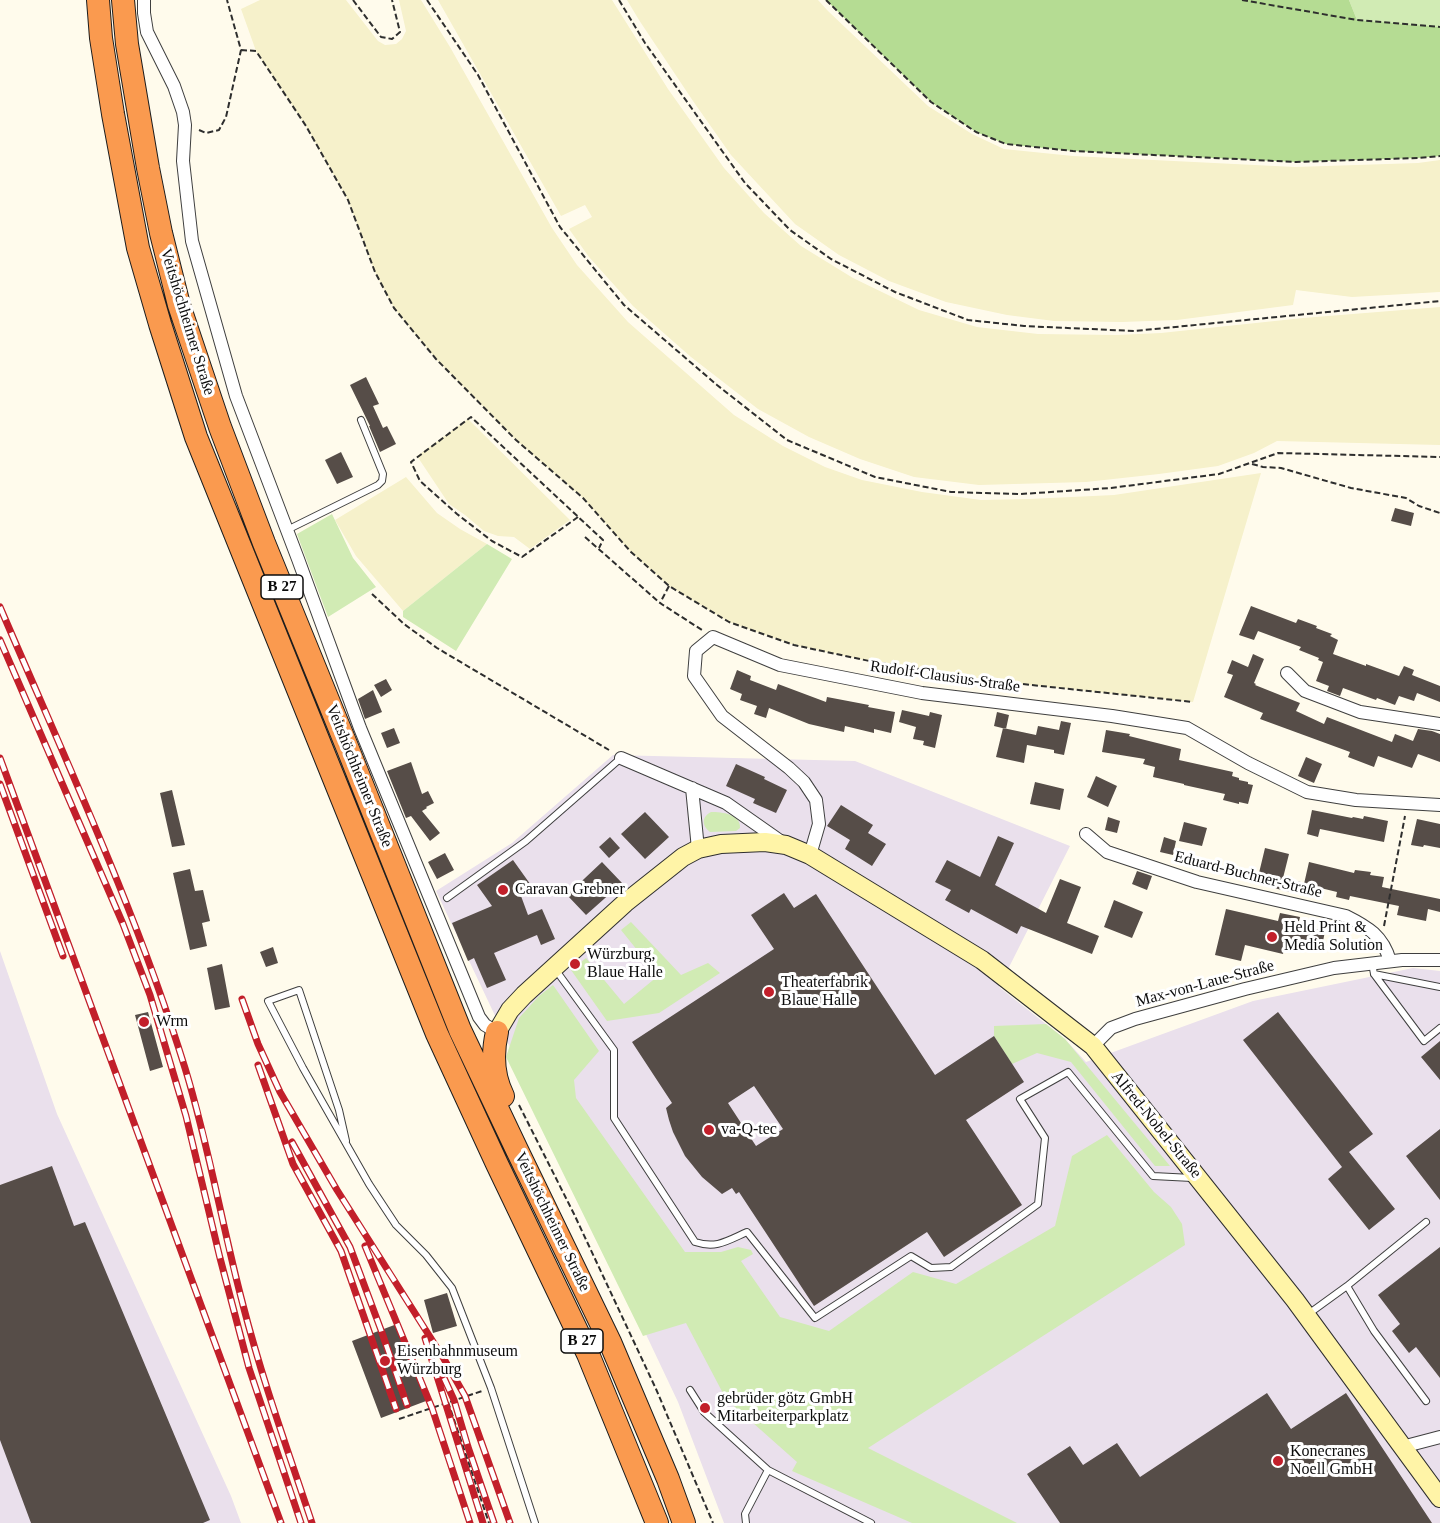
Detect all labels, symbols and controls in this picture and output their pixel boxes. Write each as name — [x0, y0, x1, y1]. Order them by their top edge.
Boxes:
street label: Veitshöchheimer Straße — [156, 246, 218, 398]
road number: B 27 — [261, 575, 303, 599]
street label: Rudolf-Clausius-Straße — [869, 657, 1021, 697]
street label: Veitshöchheimer Straße — [322, 702, 396, 850]
street label: Eduard-Buchner-Straße — [1172, 847, 1324, 903]
place label: Caravan Grebner — [515, 880, 625, 900]
marker: Caravan Grebner — [496, 883, 510, 897]
place label: Held Print & Media Solution — [1284, 918, 1383, 956]
marker: Held Print & Media Solution — [1265, 930, 1279, 944]
place label: Würzburg, Blaue Halle — [587, 945, 663, 983]
street label: Max-von-Laue-Straße — [1134, 956, 1276, 1012]
marker: Würzburg, Blaue Halle — [568, 957, 582, 971]
place label: Theaterfabrik Blaue Halle — [781, 973, 868, 1011]
marker: Theaterfabrik Blaue Halle — [762, 985, 776, 999]
place label: Wrm — [156, 1012, 188, 1032]
marker: Wrm — [137, 1015, 151, 1029]
street label: Alfred-Nobel-Straße — [1107, 1068, 1205, 1182]
place label: va-Q-tec — [721, 1120, 777, 1140]
marker: va-Q-tec — [702, 1123, 716, 1137]
street label: Veitshöchheimer Straße — [510, 1149, 594, 1295]
road number: B 27 — [561, 1329, 603, 1353]
place label: Eisenbahnmuseum Würzburg — [397, 1342, 518, 1380]
marker: Eisenbahnmuseum Würzburg — [378, 1354, 392, 1368]
place label: gebrüder götz GmbH Mitarbeiterparkplatz — [717, 1389, 853, 1427]
marker: gebrüder götz GmbH Mitarbeiterparkplatz — [698, 1401, 712, 1415]
place label: Konecranes Noell GmbH — [1290, 1442, 1373, 1480]
marker: Konecranes Noell GmbH — [1271, 1454, 1285, 1468]

